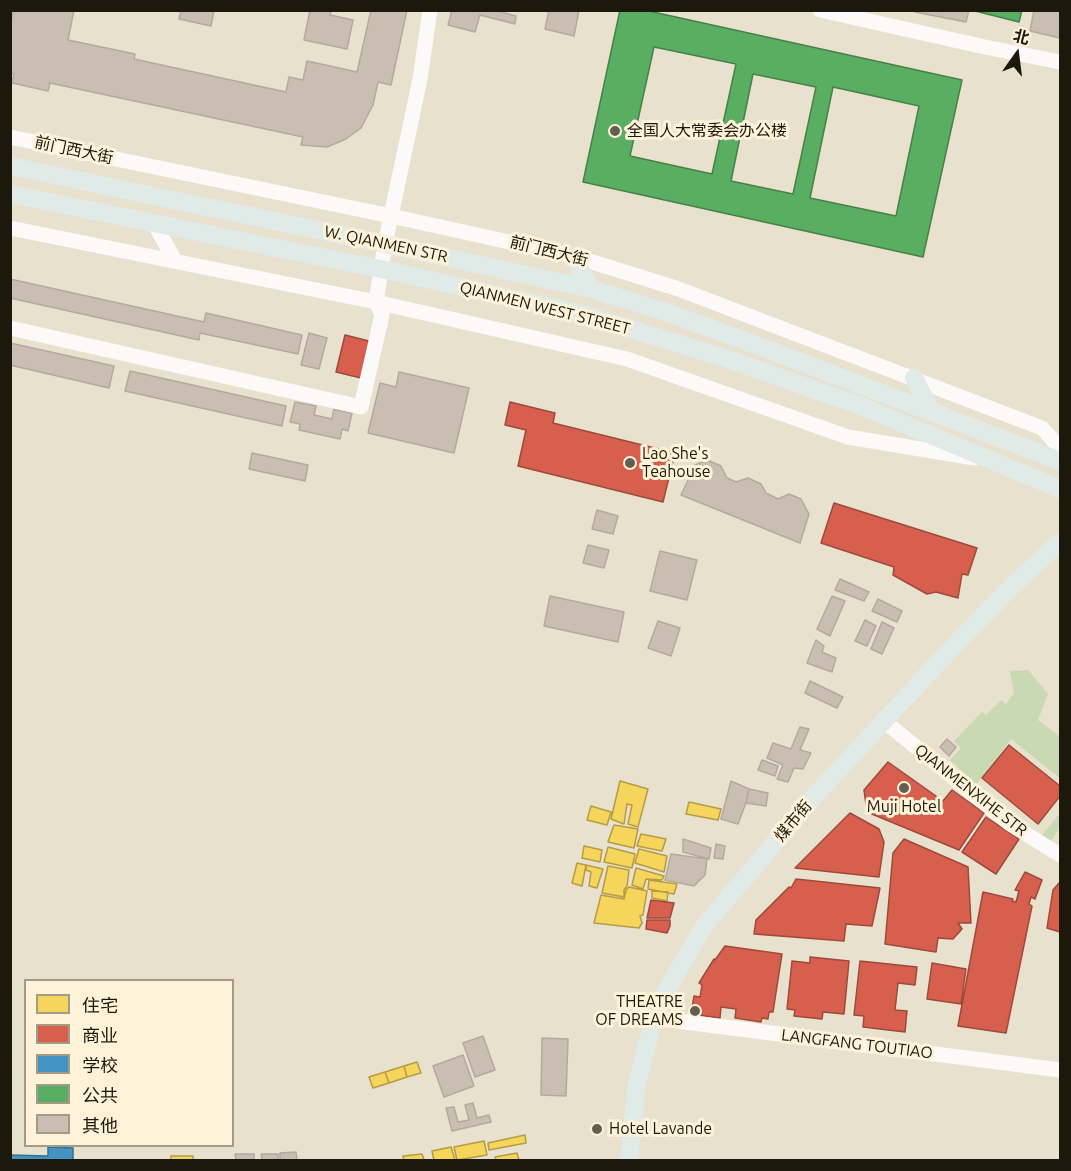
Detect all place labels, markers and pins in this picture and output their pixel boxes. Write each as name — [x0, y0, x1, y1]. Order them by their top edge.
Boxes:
place label: 全国人大常委会办公楼 — [627, 121, 787, 141]
marker: 全国人大常委会办公楼 — [608, 124, 622, 138]
place label: Lao She's Teahouse — [642, 444, 711, 482]
marker: Lao She's Teahouse — [623, 456, 637, 470]
marker: Muji Hotel — [897, 781, 911, 795]
place label: Muji Hotel — [867, 797, 941, 817]
place label: THEATRE OF DREAMS — [595, 992, 683, 1030]
marker: THEATRE OF DREAMS — [688, 1004, 702, 1018]
place label: Hotel Lavande — [609, 1119, 712, 1139]
marker: Hotel Lavande — [590, 1122, 604, 1136]

